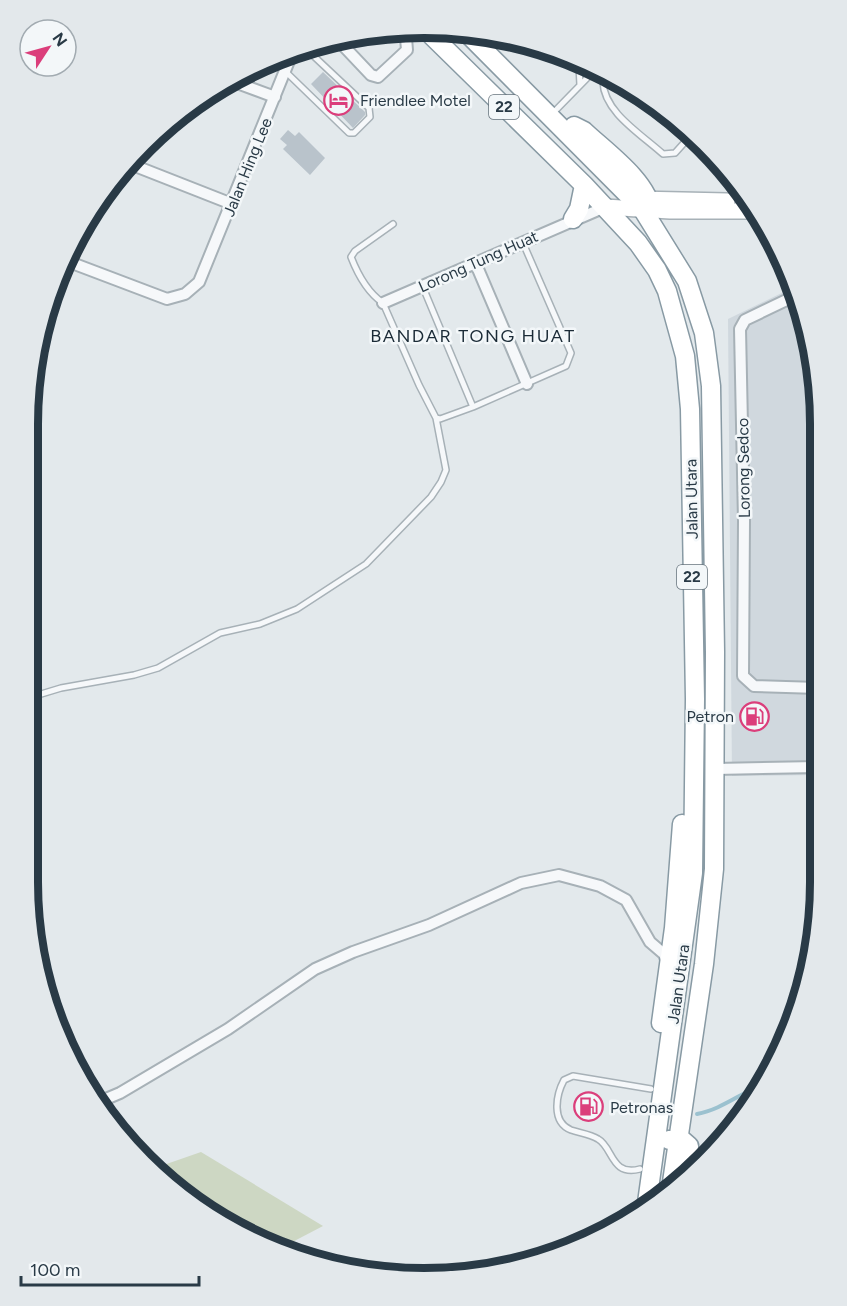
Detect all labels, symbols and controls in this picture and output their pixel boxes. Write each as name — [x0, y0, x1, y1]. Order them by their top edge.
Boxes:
north arrow — [18, 18, 78, 78]
text: N — [48, 29, 71, 50]
hotel icon: Friendlee Motel — [323, 84, 355, 116]
place label: Friendlee Motel — [360, 91, 471, 110]
road number: 22 — [489, 95, 519, 119]
street label: Jalan Hing Lee — [219, 115, 276, 219]
street label: Lorong Tung Huat — [415, 227, 541, 296]
district label: BANDAR TONG HUAT — [370, 325, 576, 347]
street label: Lorong Sedco — [733, 418, 754, 518]
street label: Jalan Utara — [681, 459, 702, 539]
road number: 22 — [677, 565, 707, 589]
fuel station icon: Petron — [739, 700, 771, 732]
place label: Petron — [686, 707, 734, 726]
street label: Jalan Utara — [664, 943, 693, 1025]
fuel station icon: Petronas — [573, 1091, 605, 1123]
place label: Petronas — [610, 1098, 673, 1117]
scale bar — [21, 1249, 200, 1287]
text: 100 m — [30, 1259, 80, 1281]

